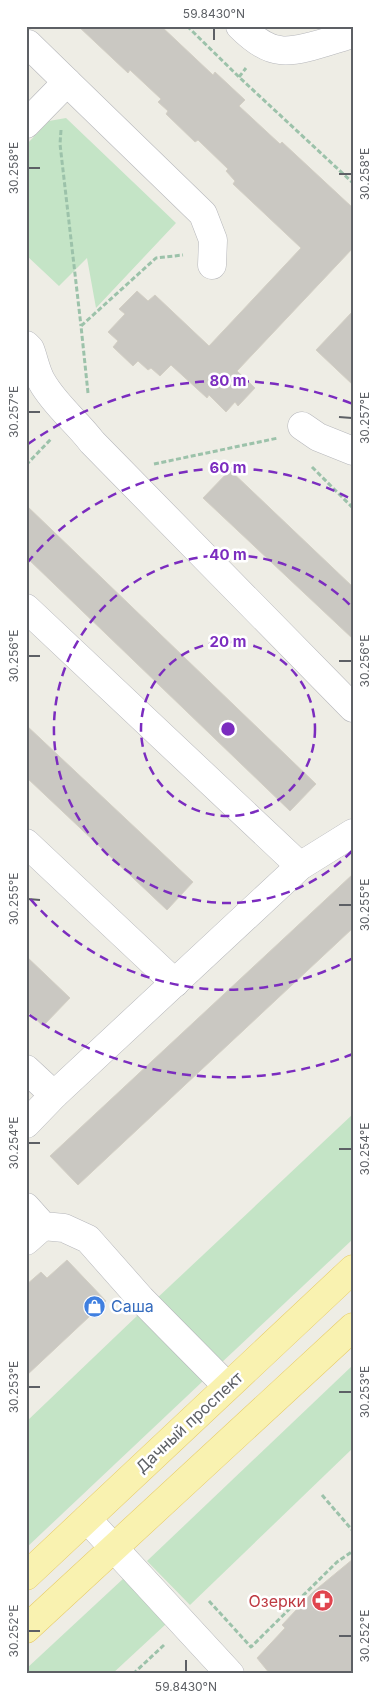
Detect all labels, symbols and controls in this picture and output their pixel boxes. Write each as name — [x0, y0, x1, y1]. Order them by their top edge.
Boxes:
text: 59.8430°N — [183, 6, 245, 21]
text: 30.258°E — [6, 142, 21, 194]
text: 30.258°E — [357, 148, 372, 200]
text: 80 m — [209, 371, 247, 390]
text: 30.257°E — [6, 386, 21, 438]
text: 30.257°E — [357, 392, 372, 444]
text: 60 m — [209, 458, 247, 477]
text: 40 m — [209, 545, 247, 564]
text: 30.256°E — [6, 630, 21, 682]
text: 20 m — [210, 632, 246, 651]
text: 30.256°E — [357, 635, 372, 687]
centre of rings — [219, 720, 237, 738]
text: 30.255°E — [6, 873, 21, 925]
text: 30.255°E — [357, 879, 372, 931]
text: 30.254°E — [6, 1117, 21, 1169]
text: 30.254°E — [357, 1123, 372, 1175]
shop icon: Саша — [83, 1294, 107, 1318]
place label: Саша — [111, 1296, 154, 1316]
text: 30.253°E — [6, 1361, 21, 1413]
text: 30.253°E — [357, 1366, 372, 1418]
street label: Дачный проспект — [131, 1367, 247, 1477]
pharmacy icon: Озерки — [310, 1589, 334, 1613]
place label: Озерки — [249, 1591, 306, 1611]
text: 30.252°E — [6, 1605, 21, 1657]
text: 30.252°E — [357, 1610, 372, 1662]
text: 59.8430°N — [155, 1679, 217, 1694]

